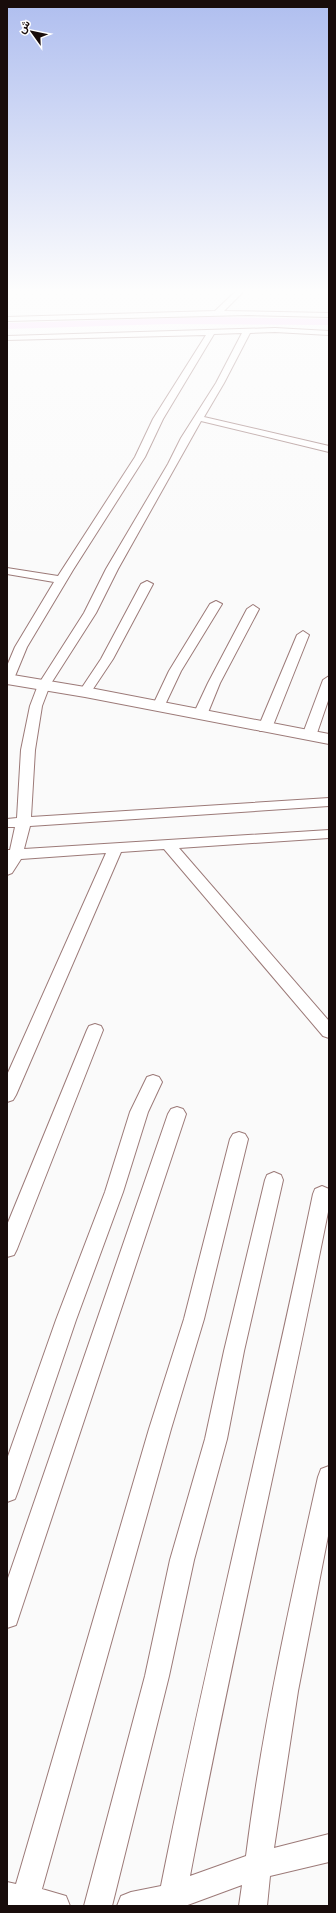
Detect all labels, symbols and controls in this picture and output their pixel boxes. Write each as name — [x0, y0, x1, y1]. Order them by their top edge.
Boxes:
north arrow — [12, 12, 52, 52]
text: ش — [16, 18, 33, 36]

